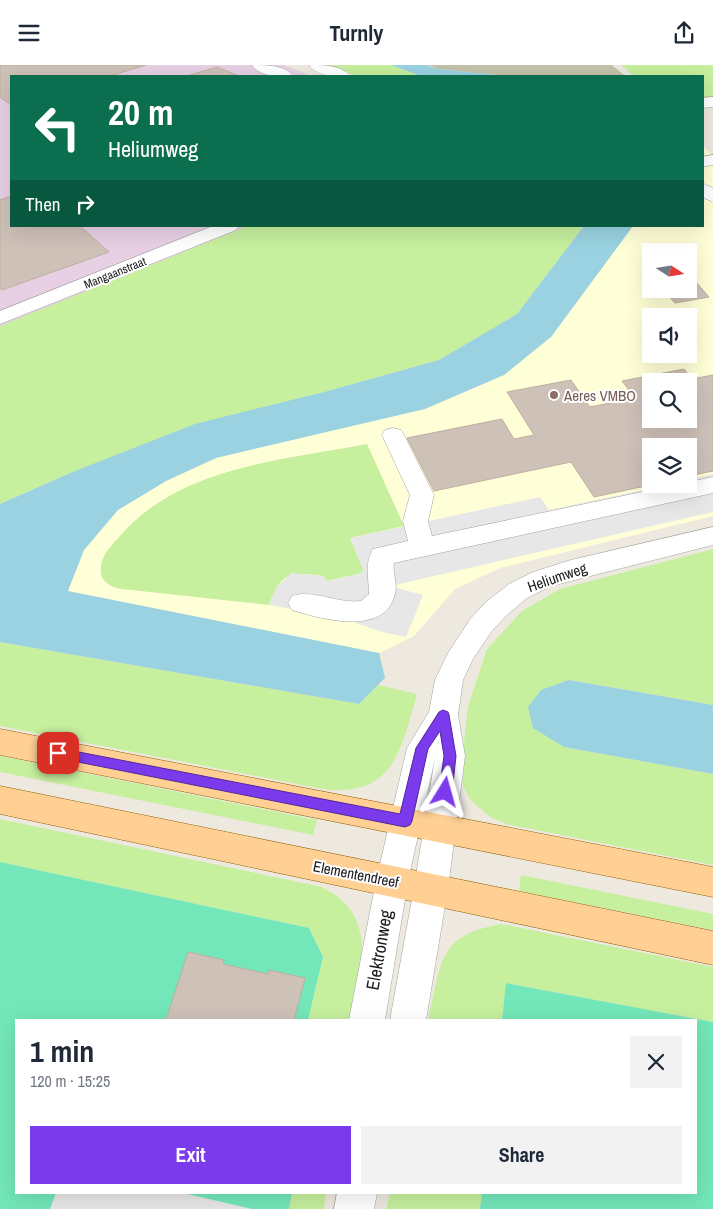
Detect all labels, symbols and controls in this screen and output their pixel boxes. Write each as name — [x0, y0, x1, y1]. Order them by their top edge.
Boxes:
text: Turnly — [330, 18, 383, 48]
icon: menu — [15, 19, 43, 47]
icon: share — [670, 19, 698, 47]
text: 20 m — [108, 89, 173, 136]
icon: left — [25, 95, 90, 160]
text: Heliumweg — [108, 134, 198, 164]
icon: right — [71, 190, 99, 218]
text: Then — [25, 191, 61, 217]
north arrow — [642, 243, 698, 297]
map controls — [642, 243, 697, 493]
street label: Mangaanstraat — [82, 253, 149, 293]
button: sound — [642, 308, 697, 363]
button: search — [642, 373, 697, 428]
place label: Aeres VMBO — [563, 385, 636, 406]
marker: Aeres VMBO — [548, 389, 560, 401]
button: layers — [642, 438, 697, 493]
street label: Heliumweg — [524, 557, 590, 597]
pin — [37, 732, 79, 774]
icon: arrive — [44, 739, 72, 767]
position arrow — [418, 765, 470, 817]
street label: Elementendreef — [311, 855, 401, 893]
street label: Elektronweg — [360, 907, 398, 992]
text: 1 min — [30, 1031, 94, 1071]
button: close — [630, 1036, 682, 1088]
text: 120 m · 15:25 — [30, 1070, 110, 1092]
button: Exit — [30, 1126, 351, 1184]
button: Share — [361, 1126, 682, 1184]

